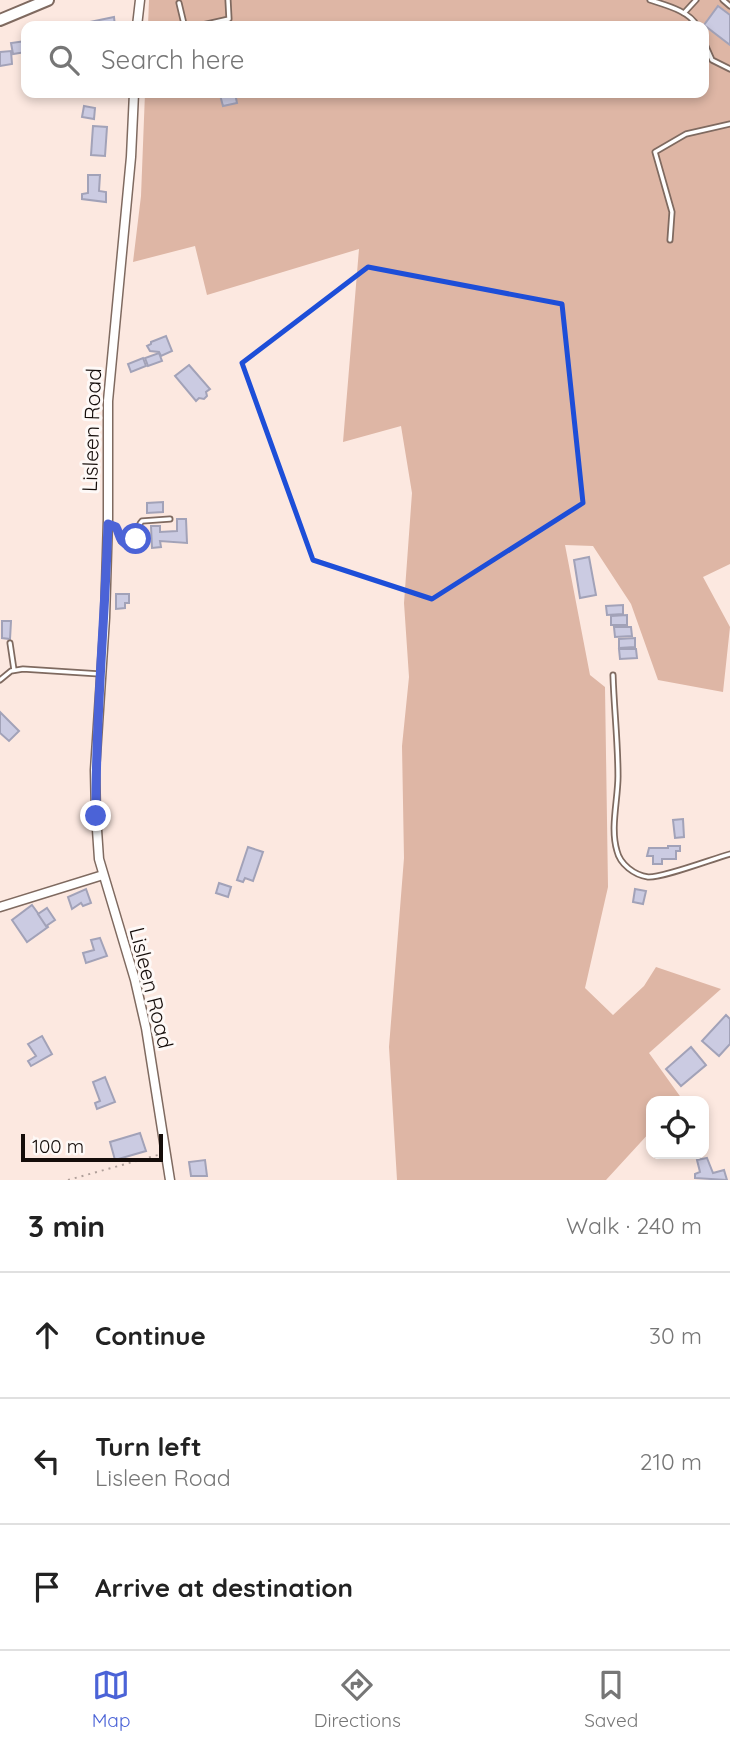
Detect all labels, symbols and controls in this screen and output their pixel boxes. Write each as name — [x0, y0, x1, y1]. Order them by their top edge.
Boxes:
search box — [21, 21, 709, 98]
icon: search — [45, 41, 83, 79]
text: Search here — [101, 43, 245, 76]
street label: Lisleen Road — [76, 368, 106, 492]
route start — [120, 523, 151, 554]
route end — [80, 800, 111, 831]
street label: Lisleen Road — [124, 925, 180, 1051]
map controls — [646, 1096, 709, 1159]
button: locate — [646, 1096, 709, 1159]
scale bar — [21, 1131, 163, 1163]
text: 100 m — [32, 1134, 84, 1158]
text: 3 min — [28, 1207, 105, 1245]
text: Walk · 240 m — [566, 1211, 702, 1240]
icon: ahead — [28, 1316, 66, 1354]
text: Continue — [95, 1319, 206, 1352]
text: 30 m — [649, 1321, 702, 1350]
text: Turn left — [95, 1430, 202, 1463]
icon: left — [28, 1442, 66, 1480]
text: 210 m — [640, 1447, 702, 1476]
text: Lisleen Road — [95, 1463, 231, 1492]
icon: arrive — [28, 1568, 66, 1606]
text: Arrive at destination — [95, 1571, 353, 1604]
tab: Map — [92, 1666, 130, 1732]
tab: Directions — [314, 1666, 401, 1732]
tab: Saved — [584, 1666, 638, 1732]

